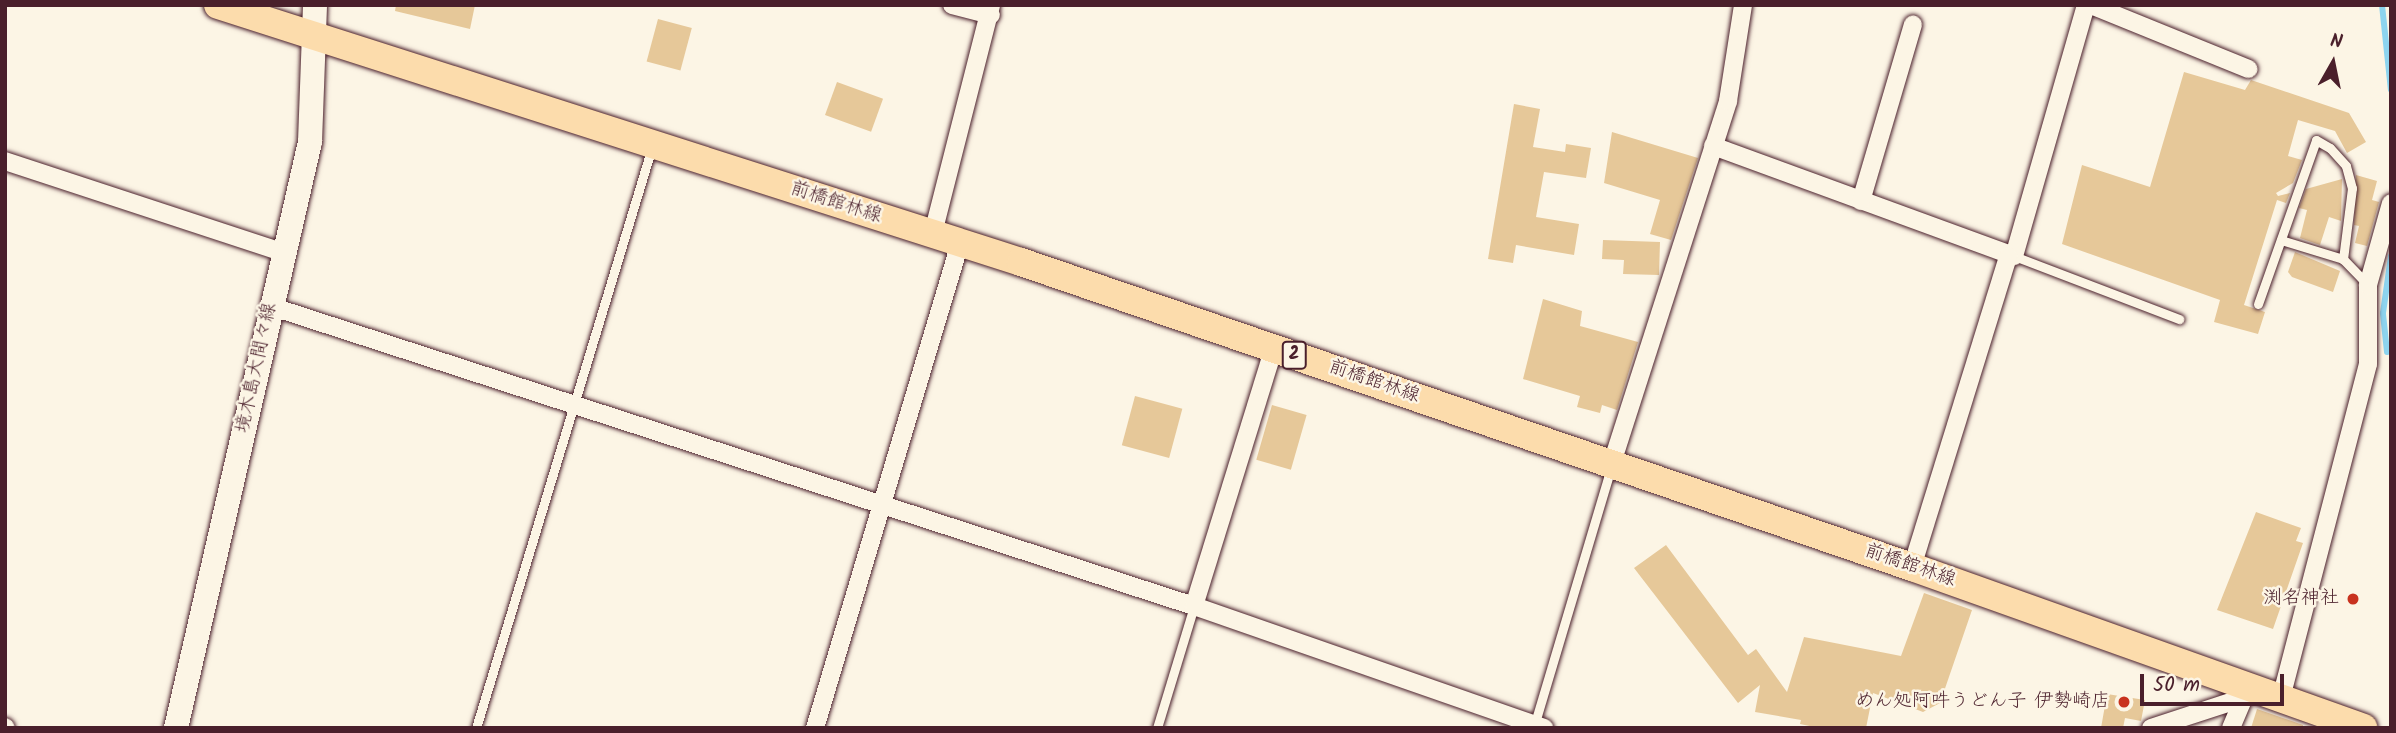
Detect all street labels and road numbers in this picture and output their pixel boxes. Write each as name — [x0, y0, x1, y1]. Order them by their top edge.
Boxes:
street label: 前橋館林線 — [787, 177, 885, 229]
street label: 境木島大間々線 — [232, 301, 282, 435]
road number: 2 — [1282, 340, 1306, 370]
street label: 前橋館林線 — [1325, 356, 1423, 408]
street label: 前橋館林線 — [1861, 540, 1959, 592]

